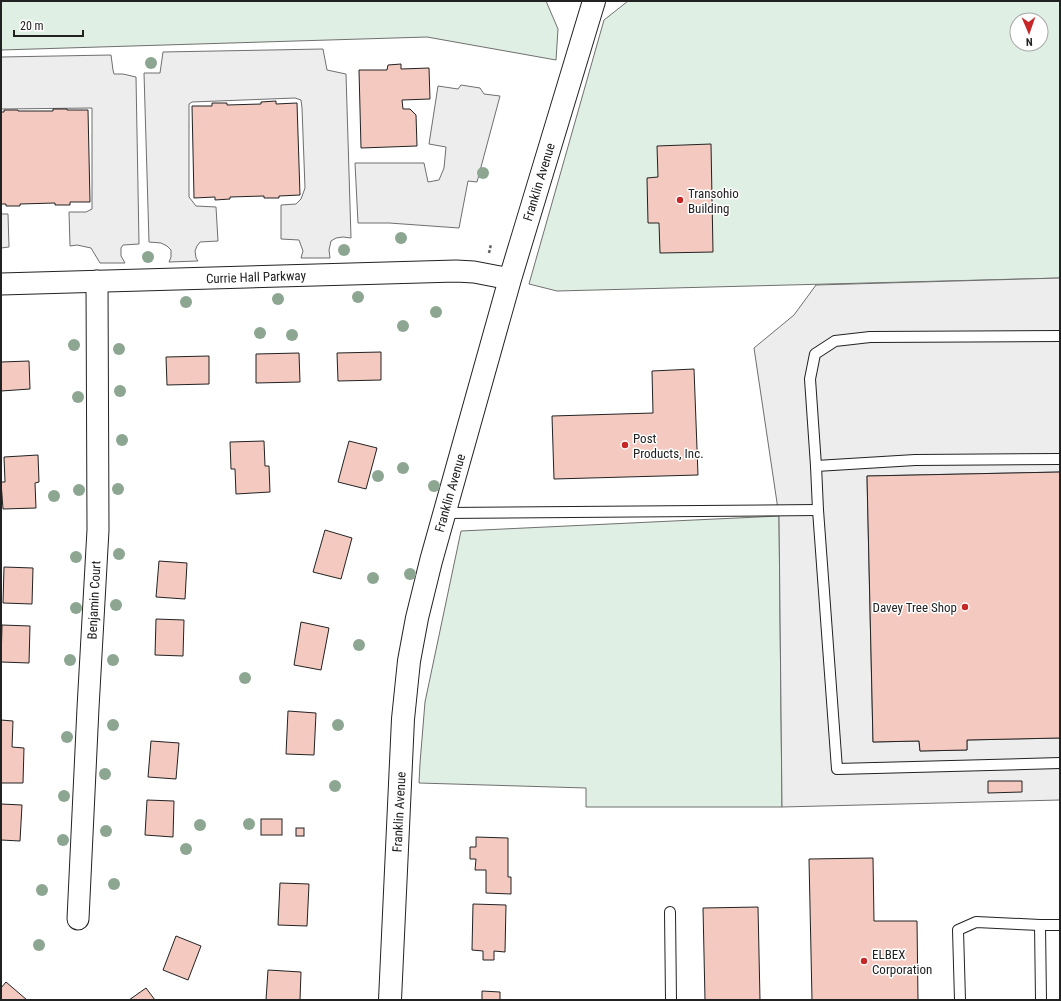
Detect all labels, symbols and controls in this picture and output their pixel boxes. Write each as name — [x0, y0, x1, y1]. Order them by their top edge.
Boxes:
scale bar — [14, 12, 83, 38]
north arrow — [1009, 12, 1049, 52]
text: 20 m — [20, 19, 44, 33]
text: N — [1025, 35, 1033, 48]
street label: Franklin Avenue — [520, 141, 558, 223]
place label: Transohio Building — [688, 186, 739, 216]
marker: Transohio Building — [675, 195, 685, 205]
street label: Currie Hall Parkway — [206, 268, 307, 286]
place label: Post Products, Inc. — [633, 431, 704, 461]
marker: Post Products, Inc. — [620, 440, 630, 450]
street label: Franklin Avenue — [432, 452, 468, 534]
street label: Benjamin Court — [84, 560, 104, 640]
place label: Davey Tree Shop — [873, 600, 957, 615]
marker: Davey Tree Shop — [960, 602, 970, 612]
street label: Franklin Avenue — [389, 771, 409, 853]
place label: ELBEX Corporation — [872, 947, 932, 977]
marker: ELBEX Corporation — [859, 956, 869, 966]

